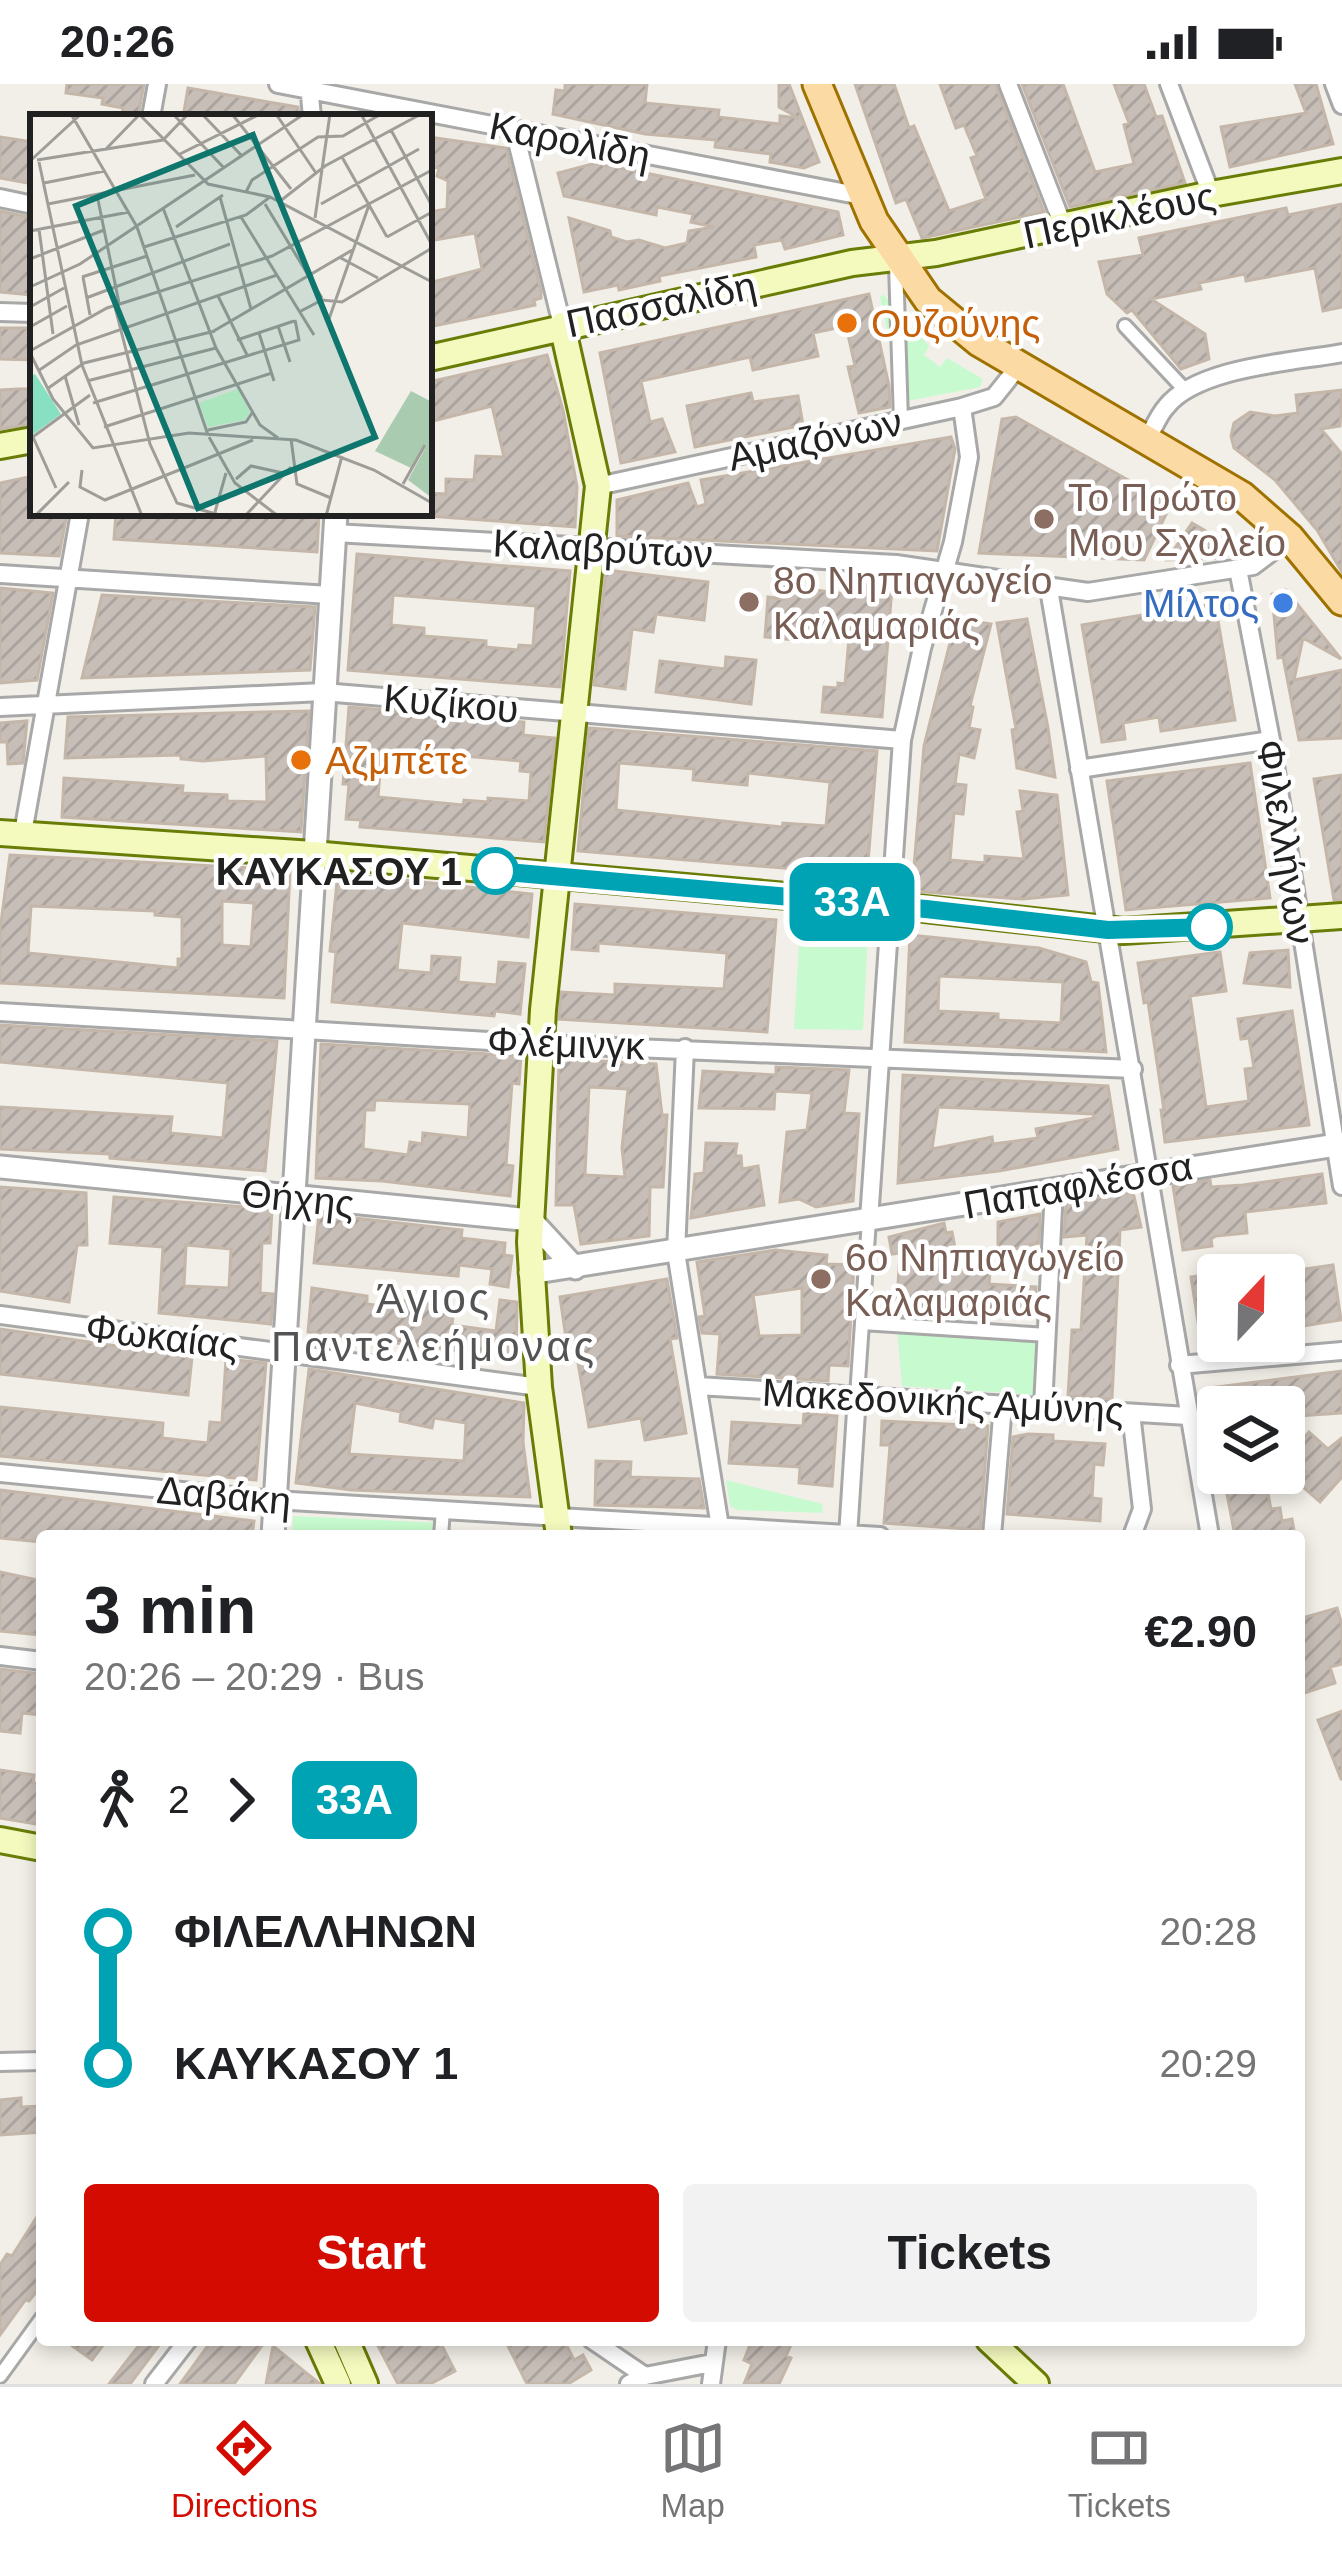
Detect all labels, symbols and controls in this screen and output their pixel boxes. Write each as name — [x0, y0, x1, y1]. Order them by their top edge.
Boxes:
text: 20:26 — [60, 16, 175, 67]
street label: Καρολίδη — [486, 104, 654, 177]
inset map — [30, 114, 432, 516]
street label: Περικλέους — [1019, 174, 1219, 257]
street label: Πασσαλίδη — [562, 263, 760, 346]
place label: Ουζούνης — [871, 302, 1040, 345]
marker: Ουζούνης — [834, 310, 860, 336]
street label: Αμαζόνων — [724, 400, 906, 479]
place label: Το Πρώτο Μου Σχολείο — [1068, 476, 1286, 564]
marker: Το Πρώτο Μου Σχολείο — [1031, 506, 1057, 532]
street label: Καλαβρύτων — [492, 521, 714, 576]
place label: 8ο Νηπιαγωγείο Καλαμαριάς — [773, 559, 1052, 647]
place label: Μίλτος — [1143, 582, 1259, 625]
marker: 8ο Νηπιαγωγείο Καλαμαριάς — [736, 589, 762, 615]
marker: Μίλτος — [1270, 590, 1296, 616]
street label: Κυζίκου — [382, 676, 520, 731]
street label: Φιλελλήνων — [1248, 737, 1323, 948]
place label: Αζμπέτε — [325, 739, 468, 782]
marker: Αζμπέτε — [288, 747, 314, 773]
marker: ΚΑΥΚΑΣΟΥ 1 — [473, 849, 517, 893]
place label: ΚΑΥΚΑΣΟΥ 1 — [216, 850, 462, 893]
line badge: 33A — [783, 863, 921, 941]
text: 33A — [813, 878, 891, 925]
unlabelled marker — [1187, 905, 1231, 949]
street label: Φλέμινγκ — [486, 1019, 646, 1068]
street label: Παπαφλέσσα — [960, 1144, 1196, 1227]
street label: Θήχης — [240, 1171, 356, 1226]
place label: 6ο Νηπιαγωγείο Καλαμαριάς — [845, 1236, 1124, 1324]
north arrow — [1197, 1254, 1305, 1362]
map controls — [1197, 1254, 1305, 1494]
marker: 6ο Νηπιαγωγείο Καλαμαριάς — [808, 1266, 834, 1292]
district label: Άγιος Παντελεήμονας — [271, 1275, 597, 1370]
street label: Φωκαίας — [83, 1306, 241, 1367]
street label: Μακεδονικής Αμύνης — [761, 1371, 1125, 1432]
button: layers — [1197, 1386, 1305, 1494]
street label: Δαβάκη — [155, 1468, 293, 1523]
text: 3 min — [84, 1573, 256, 1647]
text: €2.90 — [1144, 1606, 1257, 1657]
text: 20:26 – 20:29 · Bus — [84, 1655, 424, 1698]
icon: walk — [84, 1767, 150, 1833]
icon: forward — [208, 1767, 274, 1833]
text: 33A — [316, 1776, 393, 1823]
text: 2 — [168, 1778, 190, 1821]
text: ΦΙΛΕΛΛΗΝΩΝ — [174, 1906, 477, 1957]
text: 20:28 — [1159, 1910, 1257, 1953]
text: ΚΑΥΚΑΣΟΥ 1 — [174, 2038, 458, 2089]
text: 20:29 — [1159, 2042, 1257, 2085]
button: Start — [84, 2184, 659, 2322]
button: Tickets — [683, 2184, 1257, 2322]
tab: Directions — [171, 2415, 318, 2525]
tab: Map — [660, 2415, 726, 2525]
tab: Tickets — [1068, 2415, 1171, 2525]

